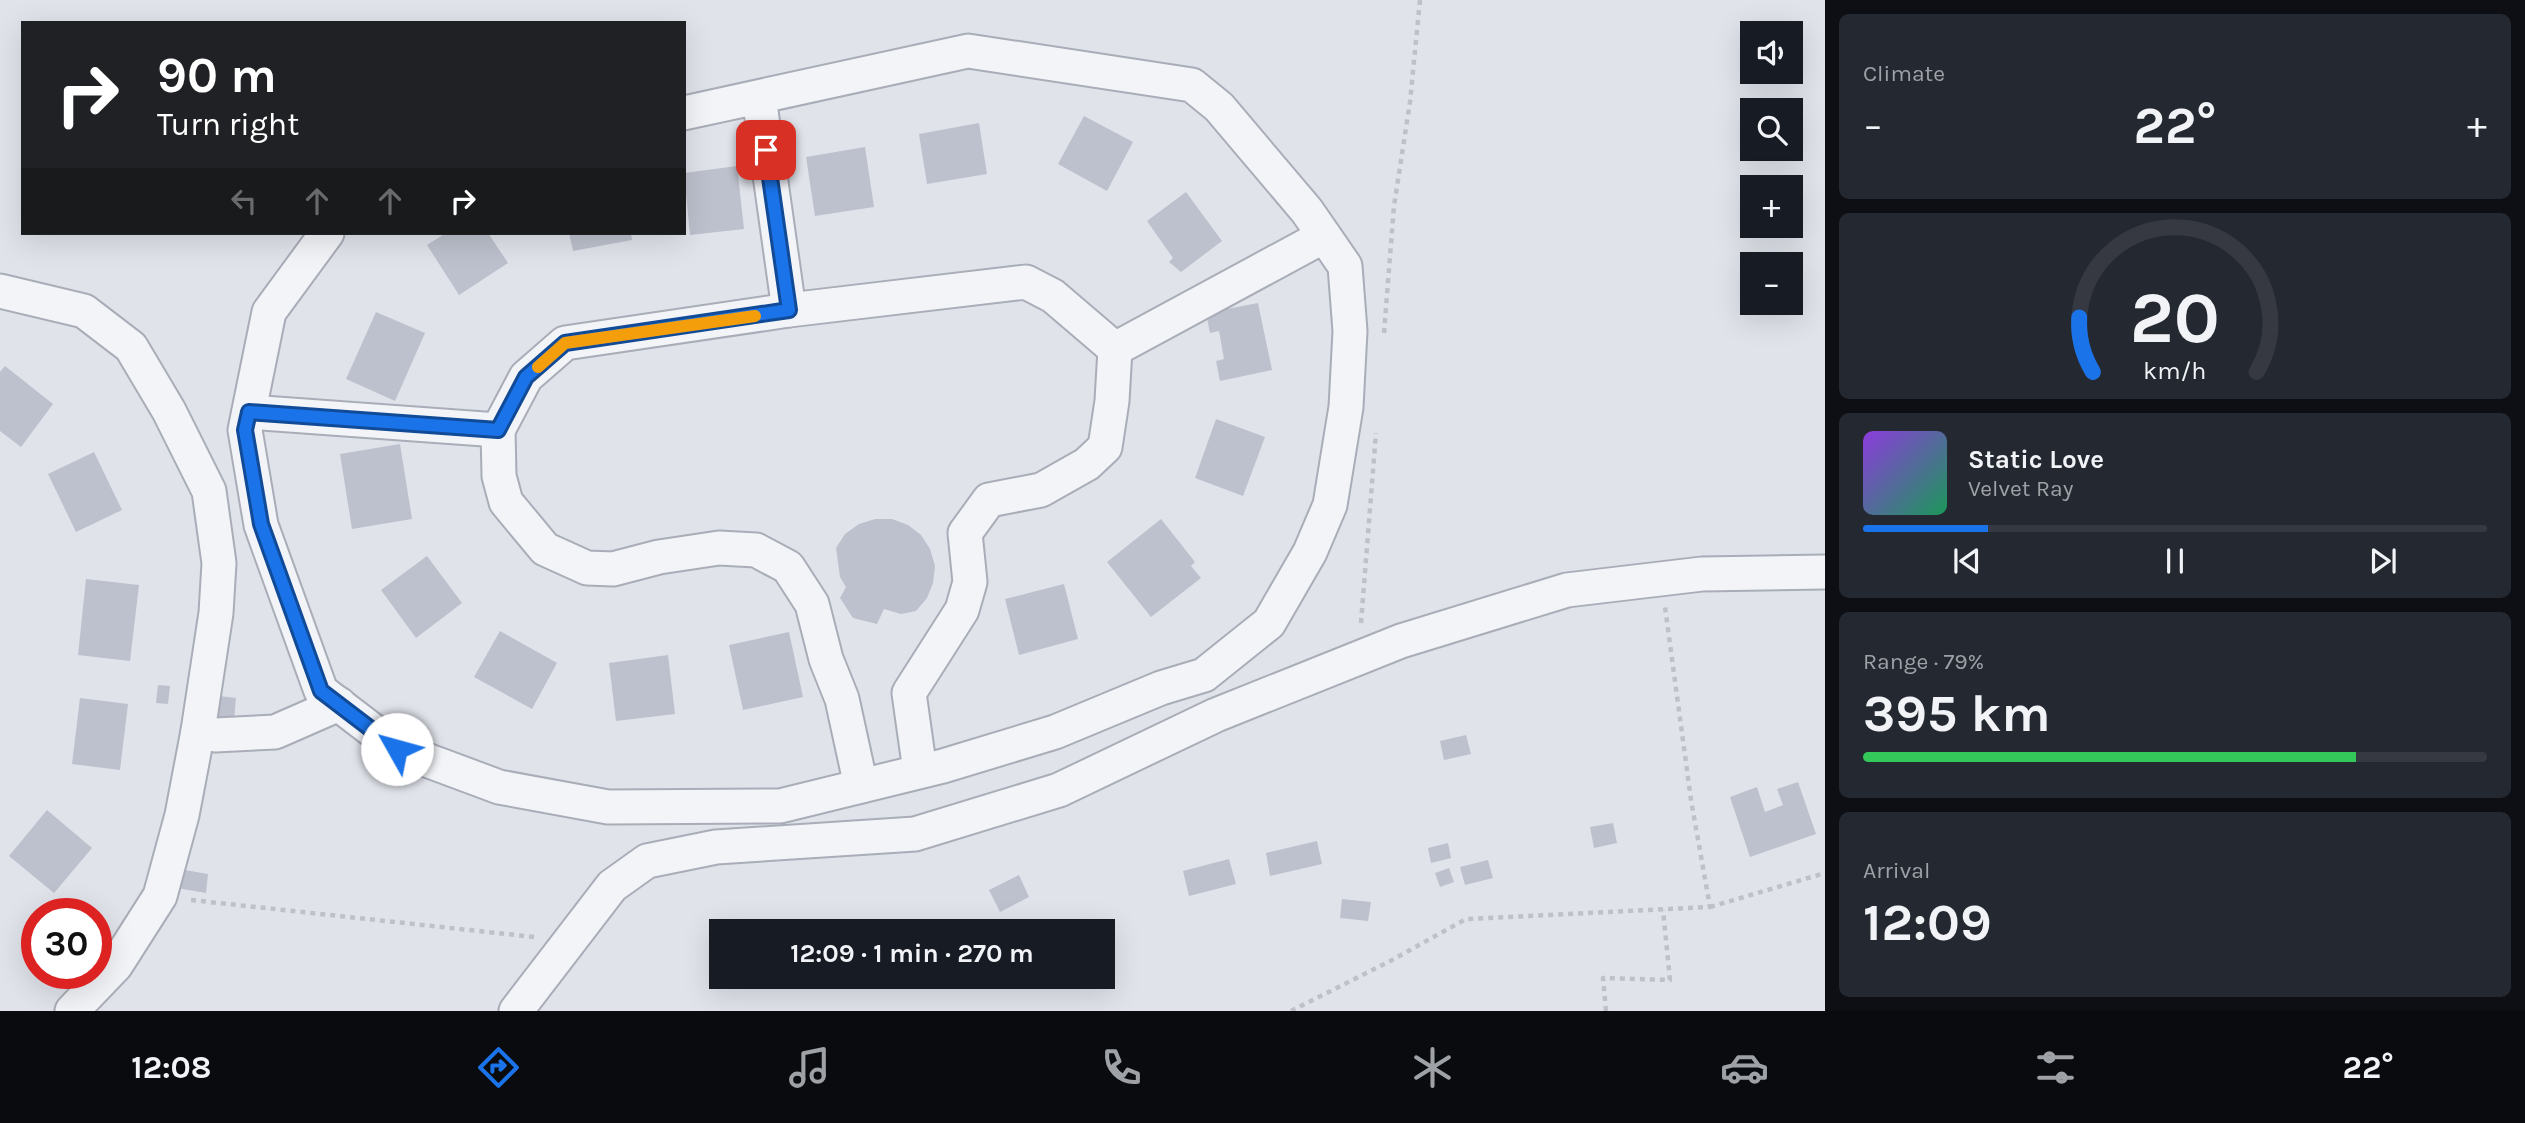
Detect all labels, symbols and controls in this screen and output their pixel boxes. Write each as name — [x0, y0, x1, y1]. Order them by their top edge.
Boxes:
map controls — [1740, 21, 1803, 315]
button: sound — [1740, 21, 1803, 84]
text: 90 m — [157, 47, 277, 104]
icon: right — [42, 49, 133, 140]
text: Climate — [1863, 60, 1945, 87]
text: 22° — [2133, 95, 2217, 156]
button: search — [1740, 98, 1803, 161]
text: − — [1863, 103, 1883, 148]
text: + — [2467, 103, 2487, 148]
text: Turn right — [157, 106, 299, 143]
pin — [736, 120, 796, 180]
icon: arrive — [747, 131, 785, 169]
button: + — [1740, 175, 1803, 238]
icon: left — [225, 182, 263, 220]
icon: ahead — [298, 182, 336, 220]
icon: ahead — [371, 182, 409, 220]
icon: right — [444, 182, 482, 220]
button: − — [1740, 252, 1803, 315]
text: 20 — [2130, 276, 2220, 361]
text: km/h — [2143, 356, 2207, 385]
text: Static Love — [1968, 444, 2104, 475]
text: Velvet Ray — [1968, 475, 2073, 502]
icon: previous — [1948, 542, 1986, 580]
icon: pause — [2156, 542, 2194, 580]
icon: next — [2364, 542, 2402, 580]
text: Range · 79% — [1863, 648, 1984, 675]
text: 395 km — [1863, 683, 2051, 744]
position arrow — [360, 712, 434, 786]
text: Arrival — [1863, 857, 1930, 884]
text: 12:09 — [1863, 892, 1992, 953]
speed limit sign: 30 — [21, 898, 112, 989]
text: 12:09 · 1 min · 270 m — [790, 938, 1034, 969]
icon: directions — [474, 1043, 523, 1092]
icon: music — [785, 1043, 834, 1092]
icon: phone — [1097, 1043, 1146, 1092]
icon: climate — [1408, 1043, 1457, 1092]
icon: car — [1720, 1043, 1769, 1092]
icon: filters — [2031, 1043, 2080, 1092]
text: 12:08 — [131, 1049, 212, 1086]
text: 22° — [2343, 1049, 2394, 1086]

